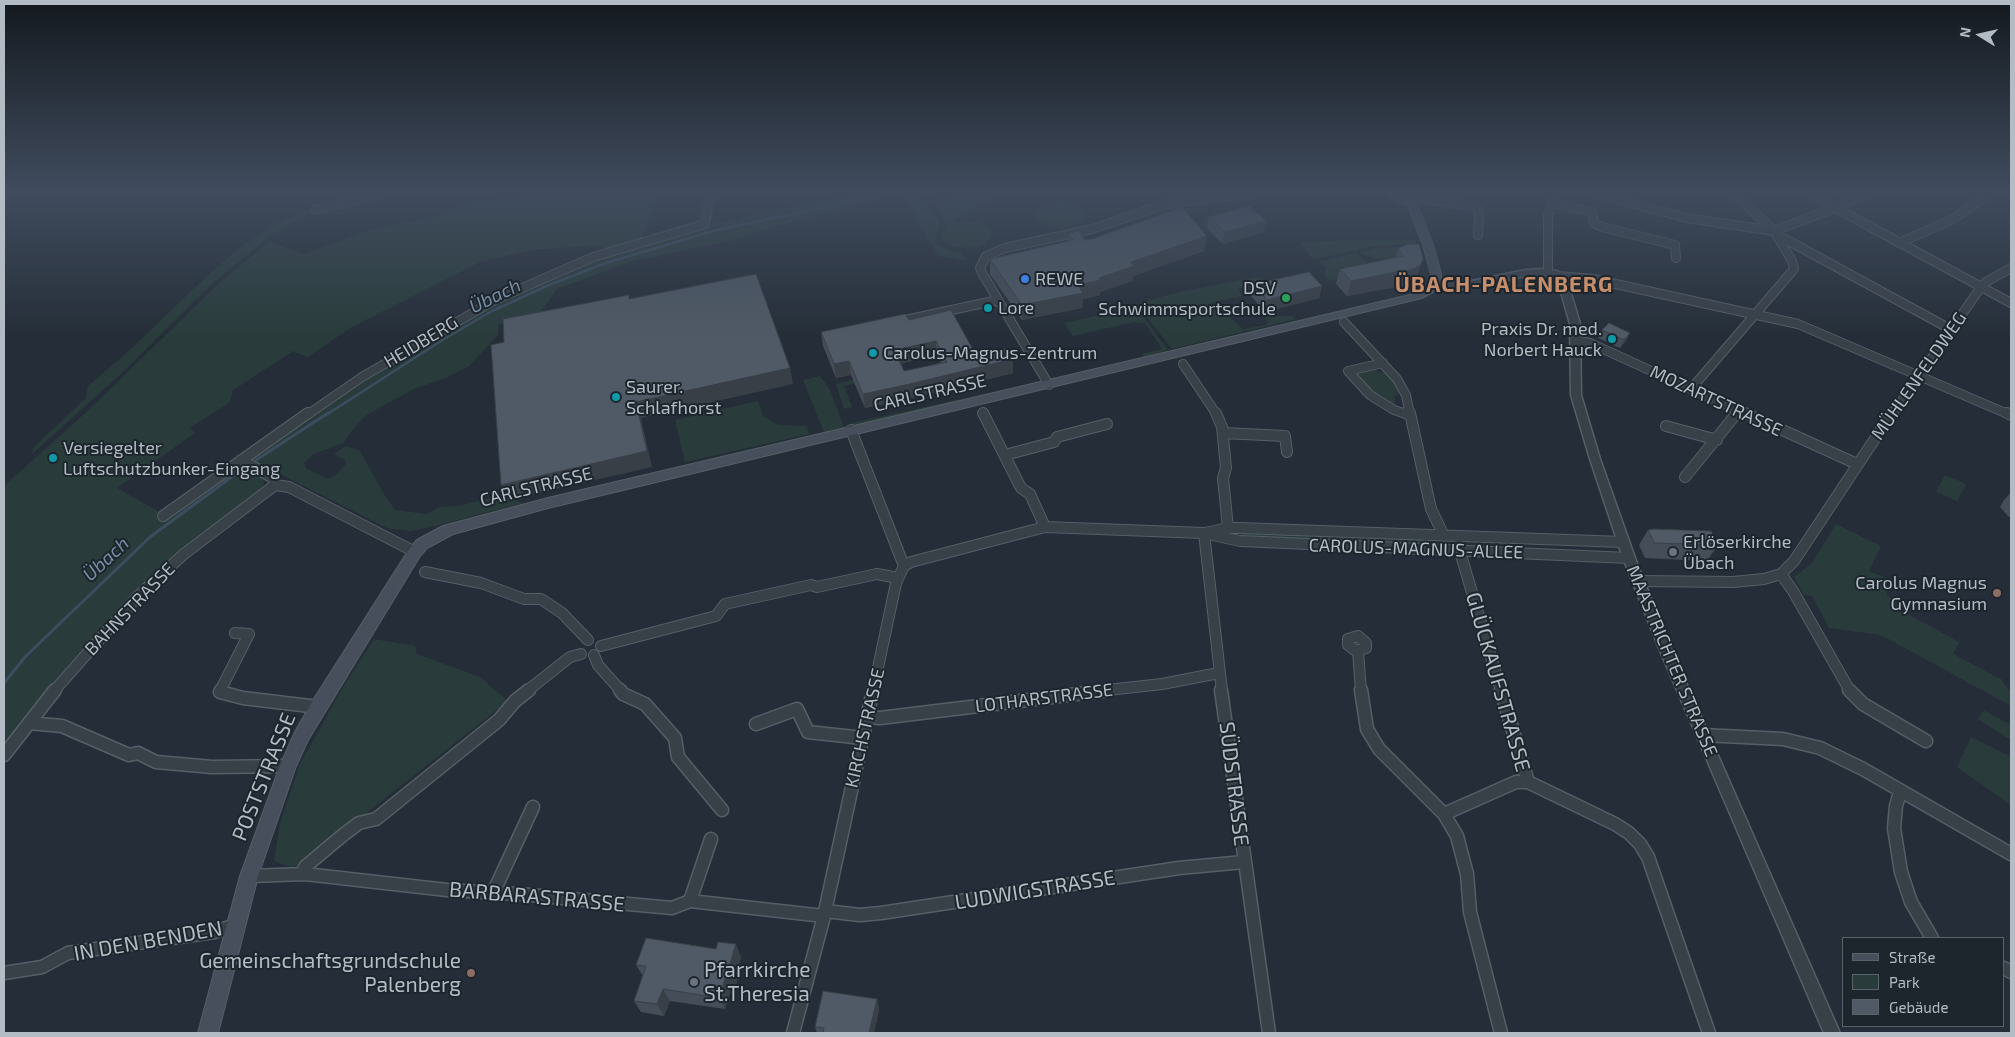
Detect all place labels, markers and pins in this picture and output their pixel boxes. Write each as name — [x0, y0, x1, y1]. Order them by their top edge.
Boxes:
place label: REWE — [1035, 268, 1083, 290]
marker: REWE — [1019, 273, 1031, 285]
place label: DSV Schwimmsportschule — [1098, 277, 1276, 320]
marker: DSV Schwimmsportschule — [1280, 292, 1292, 304]
place label: Lore — [998, 297, 1034, 319]
marker: Lore — [982, 302, 994, 314]
place label: Praxis Dr. med. Norbert Hauck — [1481, 318, 1602, 360]
marker: Praxis Dr. med. Norbert Hauck — [1606, 333, 1618, 345]
place label: Carolus-Magnus-Zentrum — [883, 342, 1097, 364]
marker: Carolus-Magnus-Zentrum — [867, 347, 879, 359]
place label: Saurer. Schlafhorst — [626, 376, 721, 418]
marker: Saurer. Schlafhorst — [610, 391, 622, 403]
place label: Versiegelter Luftschutzbunker-Eingang — [63, 437, 280, 479]
marker: Versiegelter Luftschutzbunker-Eingang — [47, 452, 59, 464]
place label: Erlöserkirche Übach — [1683, 531, 1791, 574]
marker: Erlöserkirche Übach — [1667, 546, 1679, 558]
place label: Carolus Magnus Gymnasium — [1855, 572, 1987, 614]
marker: Carolus Magnus Gymnasium — [1991, 587, 2003, 599]
place label: Gemeinschaftsgrundschule Palenberg — [199, 948, 461, 998]
place label: Pfarrkirche St.Theresia — [704, 957, 811, 1007]
marker: Gemeinschaftsgrundschule Palenberg — [465, 967, 477, 979]
marker: Pfarrkirche St.Theresia — [688, 976, 700, 988]

